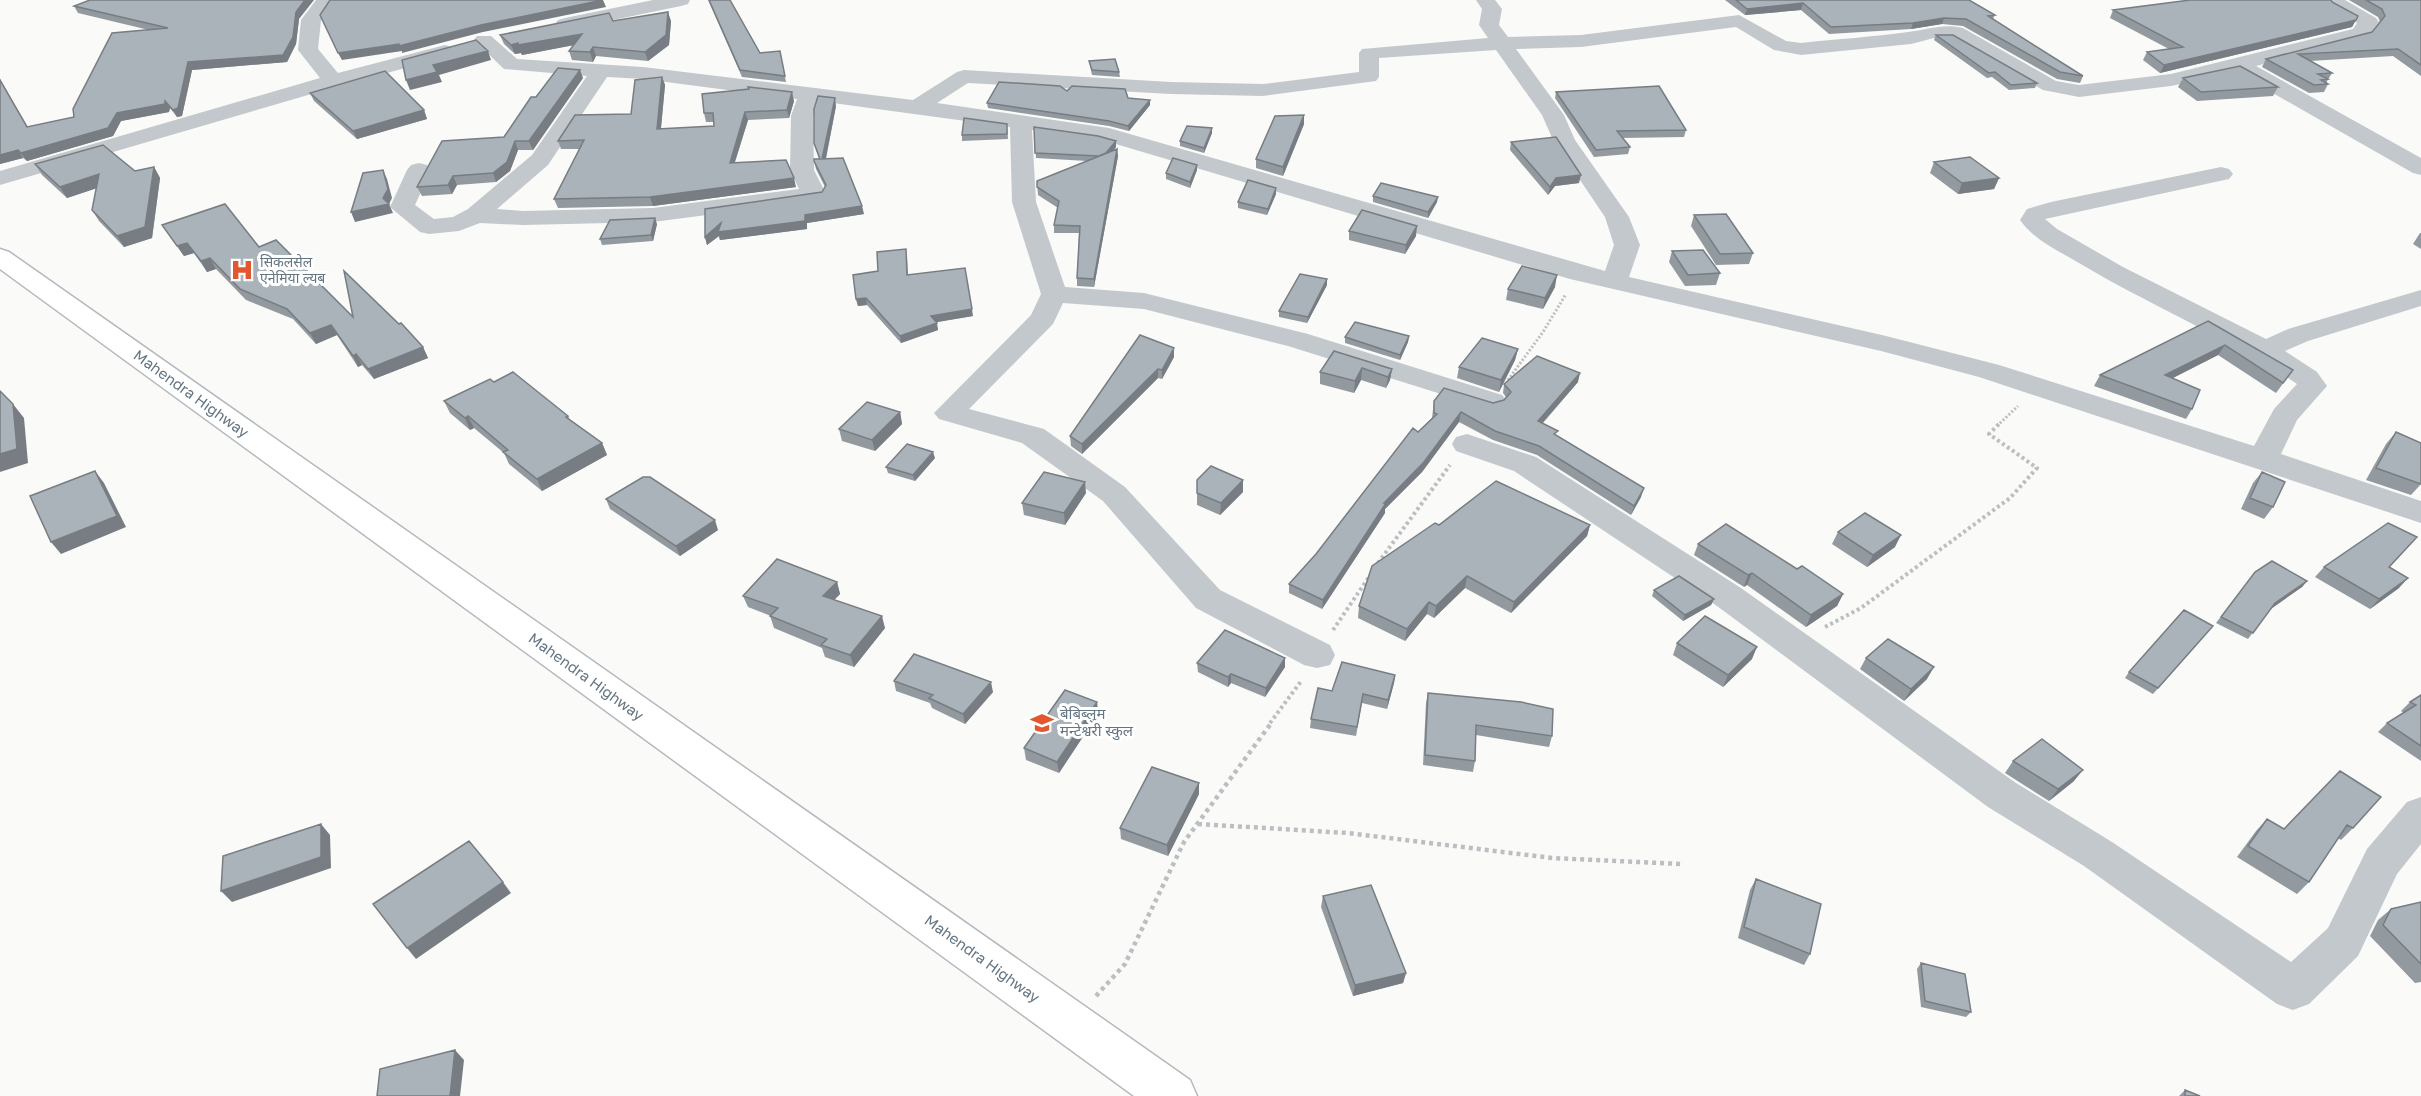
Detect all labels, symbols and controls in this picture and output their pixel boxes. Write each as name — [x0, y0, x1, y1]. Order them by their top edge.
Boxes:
place label: सिकलसेल एनेमिया ल्यब — [260, 253, 326, 286]
hospital icon: सिकलसेल एनेमिया ल्यब — [229, 257, 255, 283]
street label: Mahendra Highway — [131, 345, 253, 441]
street label: Mahendra Highway — [526, 628, 648, 724]
place label: बेबिब्लुम मन्टेश्वरी स्कुल — [1060, 704, 1134, 741]
school or university icon: बेबिब्लुम मन्टेश्वरी स्कुल — [1029, 710, 1055, 736]
street label: Mahendra Highway — [922, 910, 1044, 1006]

